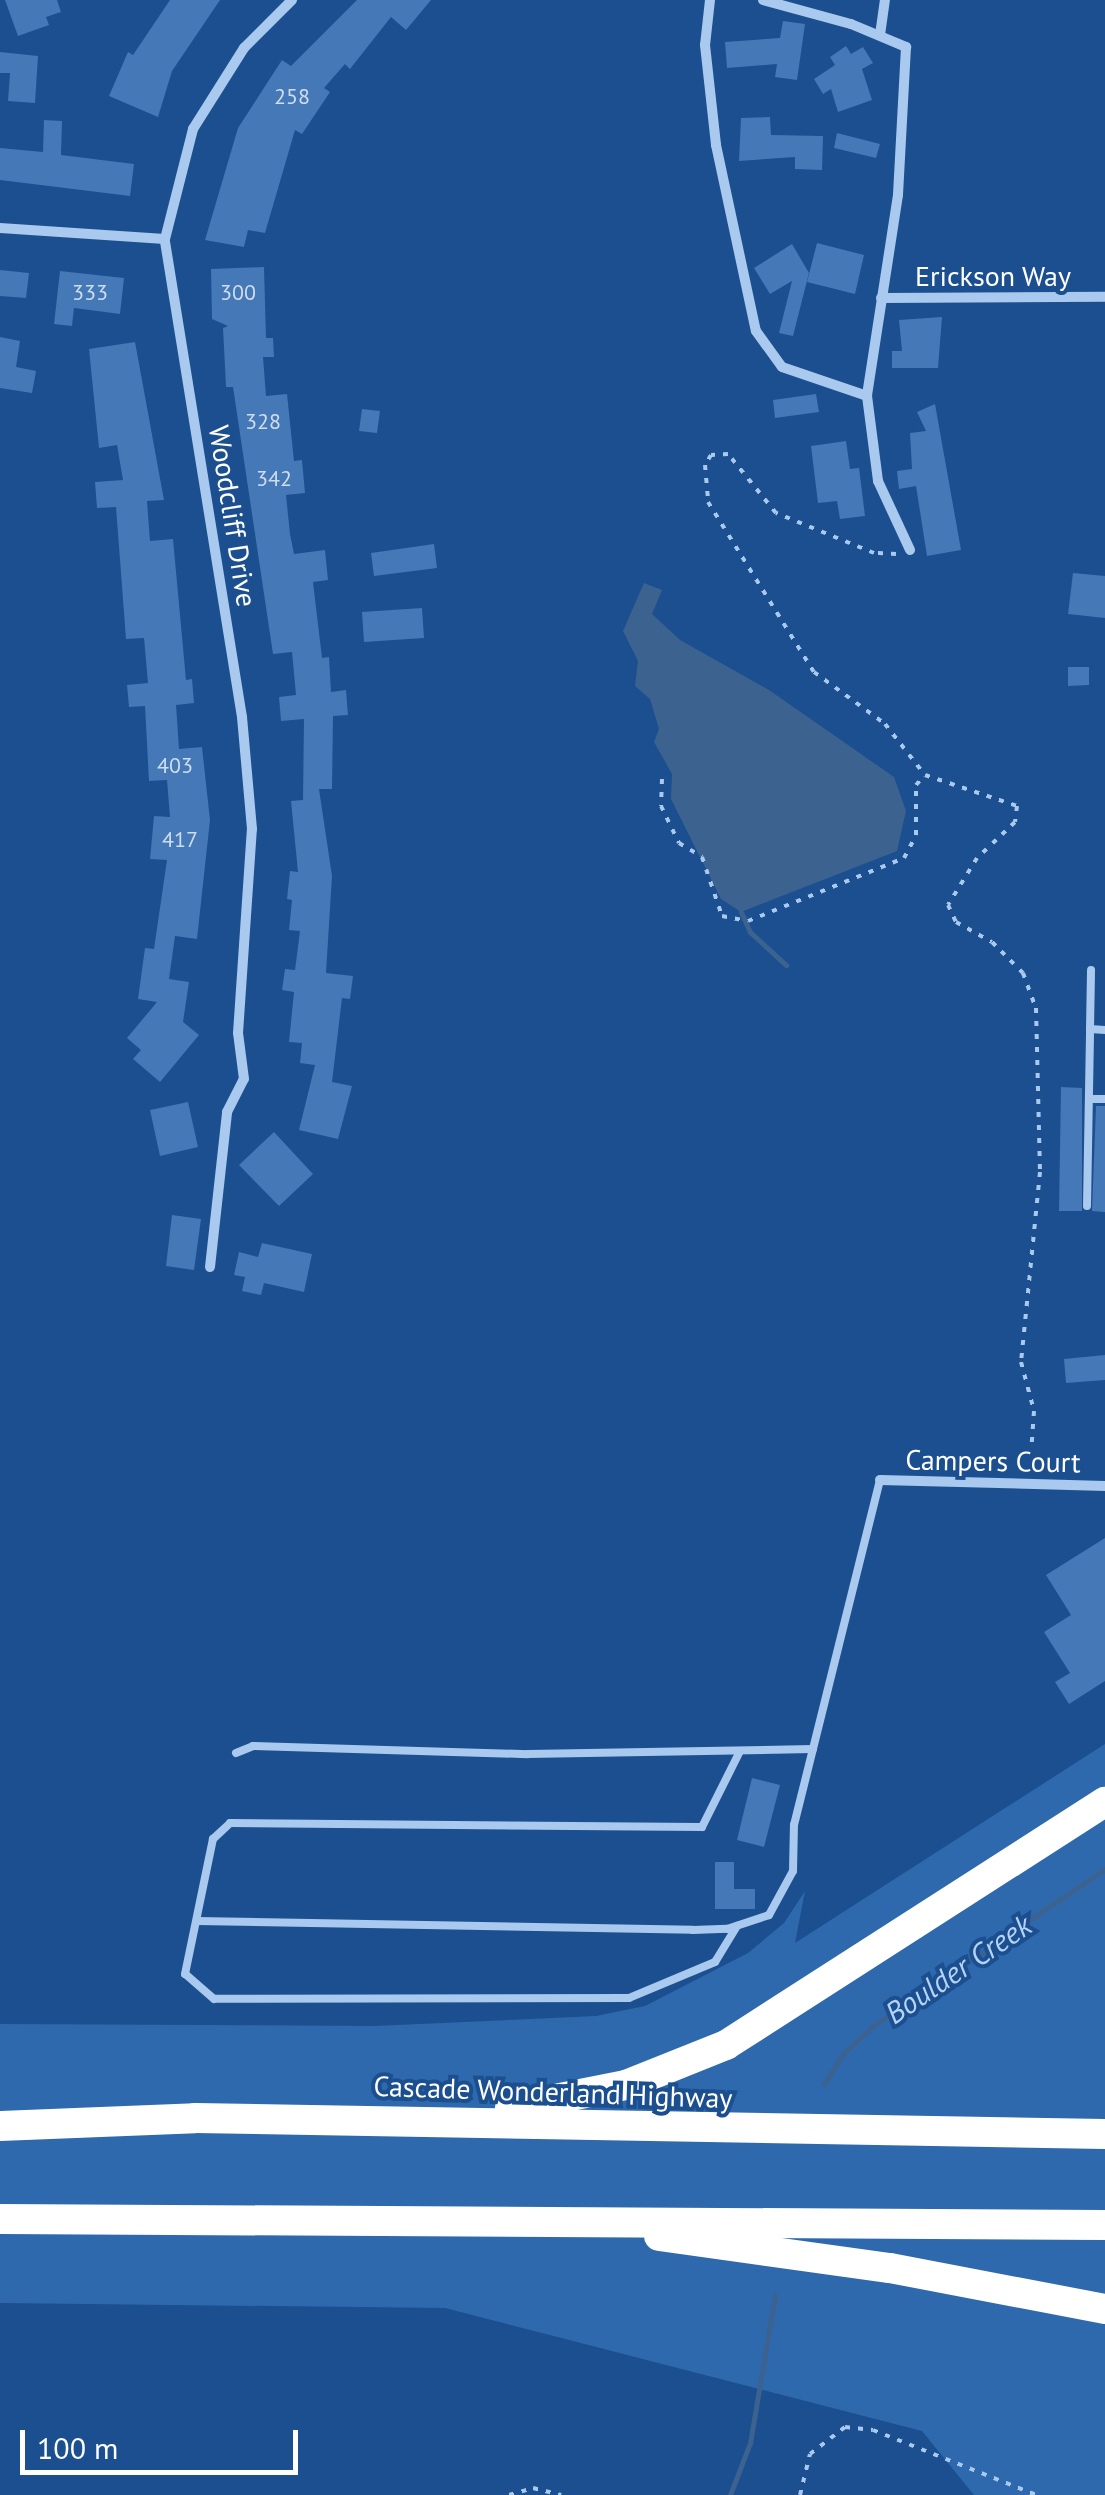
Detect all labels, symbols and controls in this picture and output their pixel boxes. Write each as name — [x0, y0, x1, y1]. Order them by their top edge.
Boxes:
house number: 258 — [274, 84, 310, 110]
street label: Erickson Way — [915, 259, 1071, 293]
house number: 333 — [72, 280, 108, 306]
house number: 300 — [220, 280, 256, 306]
house number: 328 — [245, 409, 281, 435]
street label: Woodcliff Drive — [202, 423, 264, 609]
house number: 342 — [256, 466, 292, 492]
house number: 403 — [157, 753, 193, 779]
house number: 417 — [162, 827, 198, 853]
street label: Campers Court — [905, 1443, 1081, 1479]
water label: Boulder Creek — [878, 1907, 1038, 2031]
street label: Cascade Wonderland Highway — [373, 2069, 733, 2115]
scale bar — [25, 2410, 302, 2472]
text: 100 m — [37, 2428, 118, 2467]

